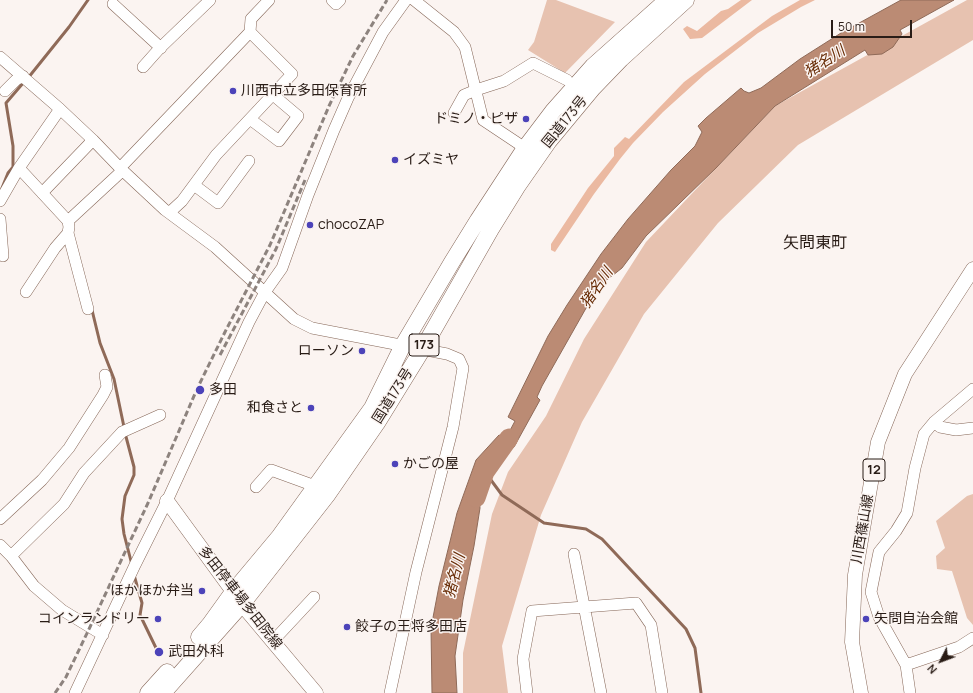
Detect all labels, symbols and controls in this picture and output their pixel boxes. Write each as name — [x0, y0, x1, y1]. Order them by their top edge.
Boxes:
scale bar — [833, 12, 914, 38]
text: 50 m — [838, 18, 865, 35]
water label: 猪名川 — [801, 42, 849, 82]
place label: 川西市立多田保育所 — [241, 83, 367, 99]
marker: 川西市立多田保育所 — [228, 86, 238, 96]
street label: 国道173号 — [539, 93, 591, 151]
place label: ドミノ・ピザ — [434, 111, 518, 127]
marker: ドミノ・ピザ — [521, 114, 531, 124]
place label: イズミヤ — [403, 152, 459, 168]
marker: イズミヤ — [390, 155, 400, 165]
place label: chocoZAP — [318, 217, 384, 233]
marker: chocoZAP — [305, 220, 315, 230]
district label: 矢問東町 — [783, 234, 847, 254]
water label: 猪名川 — [577, 264, 617, 312]
road number: 173 — [409, 334, 439, 356]
place label: ローソン — [298, 343, 354, 359]
marker: ローソン — [357, 346, 367, 356]
street label: 国道173号 — [369, 365, 417, 427]
place label: 多田 — [209, 382, 237, 398]
marker: 多田 — [194, 384, 206, 396]
place label: 和食さと — [247, 400, 303, 416]
marker: 和食さと — [306, 403, 316, 413]
place label: かごの屋 — [403, 456, 459, 472]
marker: かごの屋 — [390, 459, 400, 469]
road number: 12 — [863, 459, 885, 481]
street label: 川西篠山線 — [849, 493, 877, 565]
street label: 多田停車場多田院線 — [195, 543, 285, 653]
water label: 猪名川 — [441, 552, 469, 600]
place label: ほかほか弁当 — [110, 583, 194, 599]
marker: ほかほか弁当 — [197, 586, 207, 596]
place label: コインランドリー — [38, 611, 150, 627]
place label: 矢問自治会館 — [874, 611, 958, 627]
marker: コインランドリー — [153, 614, 163, 624]
marker: 矢問自治会館 — [861, 614, 871, 624]
place label: 餃子の王将多田店 — [355, 619, 467, 635]
marker: 餃子の王将多田店 — [342, 622, 352, 632]
north arrow — [921, 641, 961, 681]
place label: 武田外科 — [168, 644, 224, 660]
marker: 武田外科 — [153, 646, 165, 658]
text: N — [923, 661, 940, 677]

